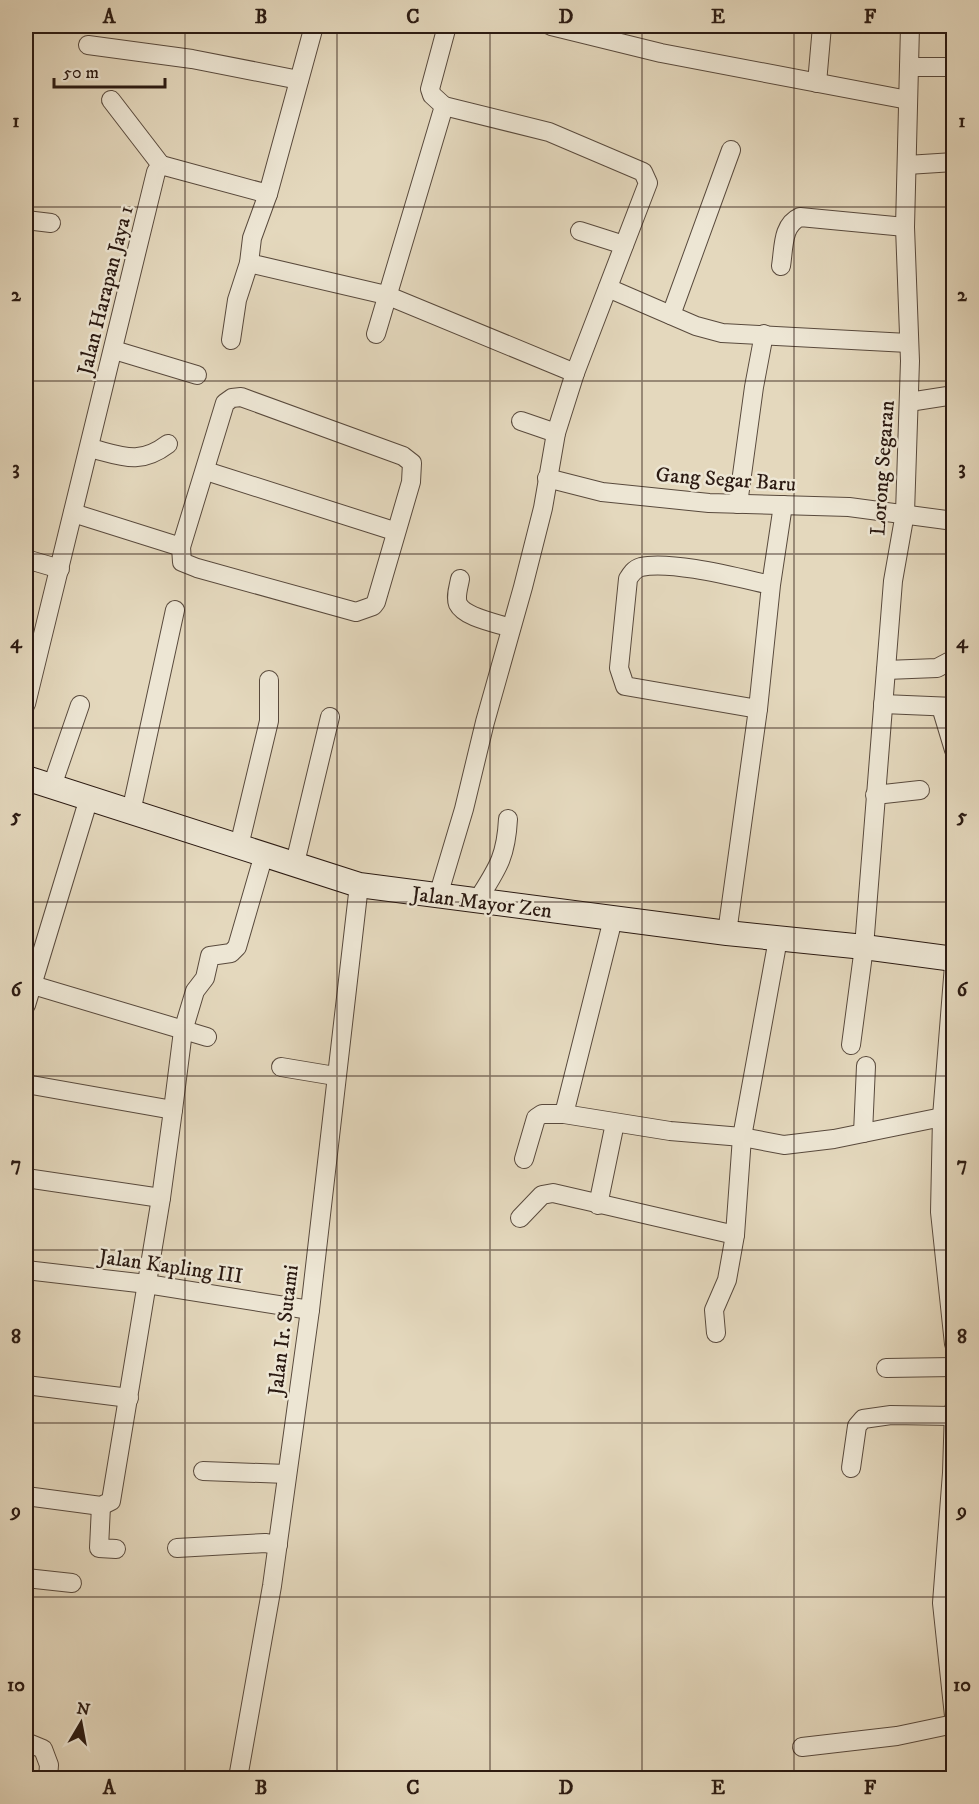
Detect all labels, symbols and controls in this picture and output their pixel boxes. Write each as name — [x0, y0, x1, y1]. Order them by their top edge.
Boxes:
text: A — [102, 5, 117, 30]
text: B — [255, 5, 267, 30]
text: C — [406, 5, 420, 30]
text: D — [559, 5, 574, 30]
text: E — [711, 5, 725, 30]
text: F — [864, 5, 877, 30]
scale bar — [54, 51, 165, 89]
text: 50 m — [63, 62, 99, 84]
text: 1 — [12, 109, 20, 134]
text: 1 — [958, 109, 966, 134]
street label: Jalan Harapan Jaya 1 — [72, 203, 140, 380]
text: 2 — [11, 283, 22, 308]
text: 2 — [957, 283, 968, 308]
street label: Lorong Segaran — [865, 400, 901, 537]
text: 3 — [12, 456, 20, 481]
text: 3 — [958, 456, 966, 481]
street label: Gang Segar Baru — [655, 462, 797, 498]
text: 4 — [10, 630, 23, 655]
text: 4 — [956, 630, 969, 655]
text: 5 — [10, 804, 21, 829]
text: 5 — [956, 804, 967, 829]
street label: Jalan Mayor Zen — [408, 881, 553, 924]
text: 6 — [11, 978, 23, 1003]
text: 6 — [957, 978, 969, 1003]
text: 7 — [11, 1152, 21, 1177]
text: 7 — [957, 1152, 967, 1177]
street label: Jalan Kapling III — [95, 1244, 244, 1290]
street label: Jalan Ir. Sutami — [263, 1263, 305, 1399]
text: 8 — [11, 1325, 21, 1350]
text: 8 — [957, 1325, 967, 1350]
text: 9 — [9, 1499, 21, 1524]
text: 9 — [955, 1499, 967, 1524]
text: 10 — [7, 1673, 25, 1698]
text: 10 — [953, 1673, 971, 1698]
north arrow — [51, 1693, 111, 1753]
text: N — [75, 1698, 92, 1720]
text: A — [102, 1776, 117, 1801]
text: B — [255, 1776, 267, 1801]
text: C — [406, 1776, 420, 1801]
text: D — [559, 1776, 574, 1801]
text: E — [711, 1776, 725, 1801]
text: F — [864, 1776, 877, 1801]

